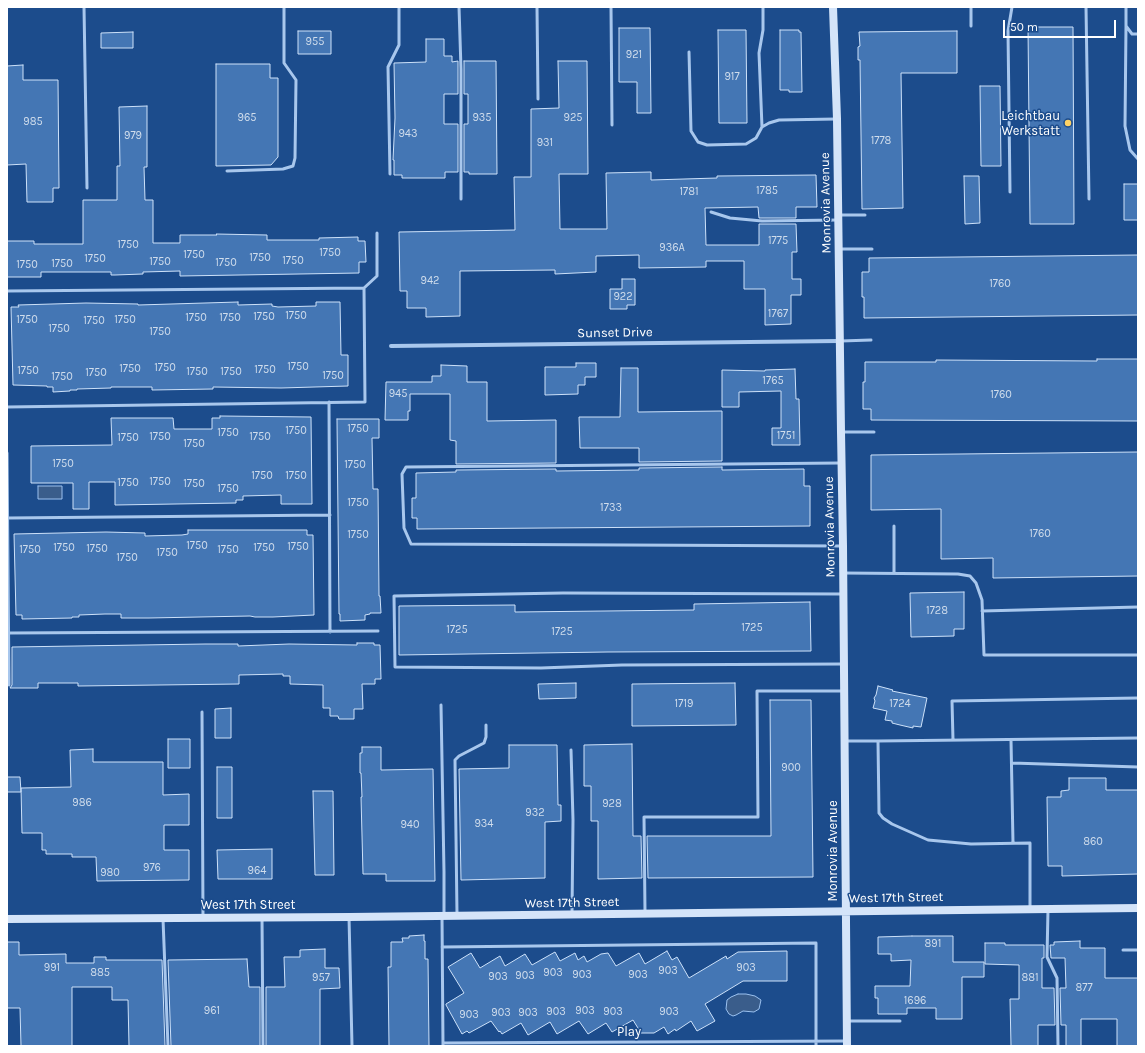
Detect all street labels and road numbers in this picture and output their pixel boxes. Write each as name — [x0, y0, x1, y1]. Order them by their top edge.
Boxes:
street label: Monrovia Avenue — [817, 152, 835, 254]
street label: Sunset Drive — [577, 325, 653, 341]
street label: Monrovia Avenue — [821, 476, 839, 578]
street label: Monrovia Avenue — [825, 800, 841, 902]
street label: West 17th Street — [849, 889, 943, 907]
street label: West 17th Street — [525, 894, 619, 912]
street label: West 17th Street — [201, 897, 295, 913]
street label: Play — [617, 1024, 641, 1040]

